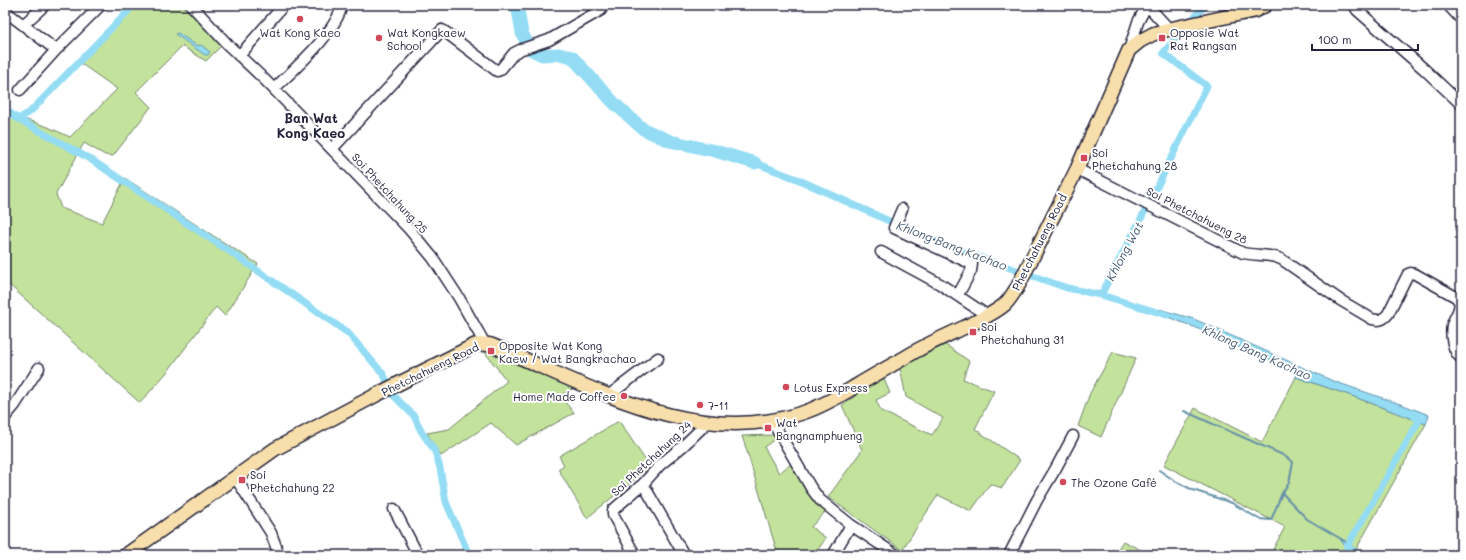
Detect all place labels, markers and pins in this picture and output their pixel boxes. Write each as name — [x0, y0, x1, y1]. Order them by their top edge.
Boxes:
marker: Wat Kong Kaeo — [295, 14, 305, 24]
place label: Wat Kong Kaeo — [260, 25, 341, 40]
place label: Wat Kongkaew School — [387, 25, 466, 53]
place label: Opposie Wat Rat Rangsan — [1170, 25, 1239, 53]
marker: Wat Kongkaew School — [374, 33, 384, 43]
marker: Opposie Wat Rat Rangsan — [1157, 33, 1167, 43]
place label: Soi Phetchahung 28 — [1092, 145, 1177, 173]
marker: Soi Phetchahung 28 — [1079, 153, 1089, 163]
place label: Soi Phetchahung 31 — [981, 319, 1065, 347]
marker: Soi Phetchahung 31 — [968, 327, 978, 337]
place label: Opposite Wat Kong Kaew / Wat Bangkrachao — [499, 338, 636, 366]
marker: Opposite Wat Kong Kaew / Wat Bangkrachao — [486, 346, 496, 356]
place label: Lotus Express — [794, 380, 868, 395]
marker: Lotus Express — [781, 382, 791, 392]
place label: Home Made Coffee — [513, 389, 616, 404]
marker: Home Made Coffee — [619, 391, 629, 401]
place label: 7-11 — [708, 398, 729, 413]
marker: 7-11 — [695, 400, 705, 410]
place label: Wat Bangnamphueng — [776, 415, 862, 443]
marker: Wat Bangnamphueng — [763, 423, 773, 433]
place label: Soi Phetchahung 22 — [250, 467, 335, 495]
marker: Soi Phetchahung 22 — [237, 475, 247, 485]
place label: The Ozone Café — [1071, 475, 1157, 490]
marker: The Ozone Café — [1058, 477, 1068, 487]

